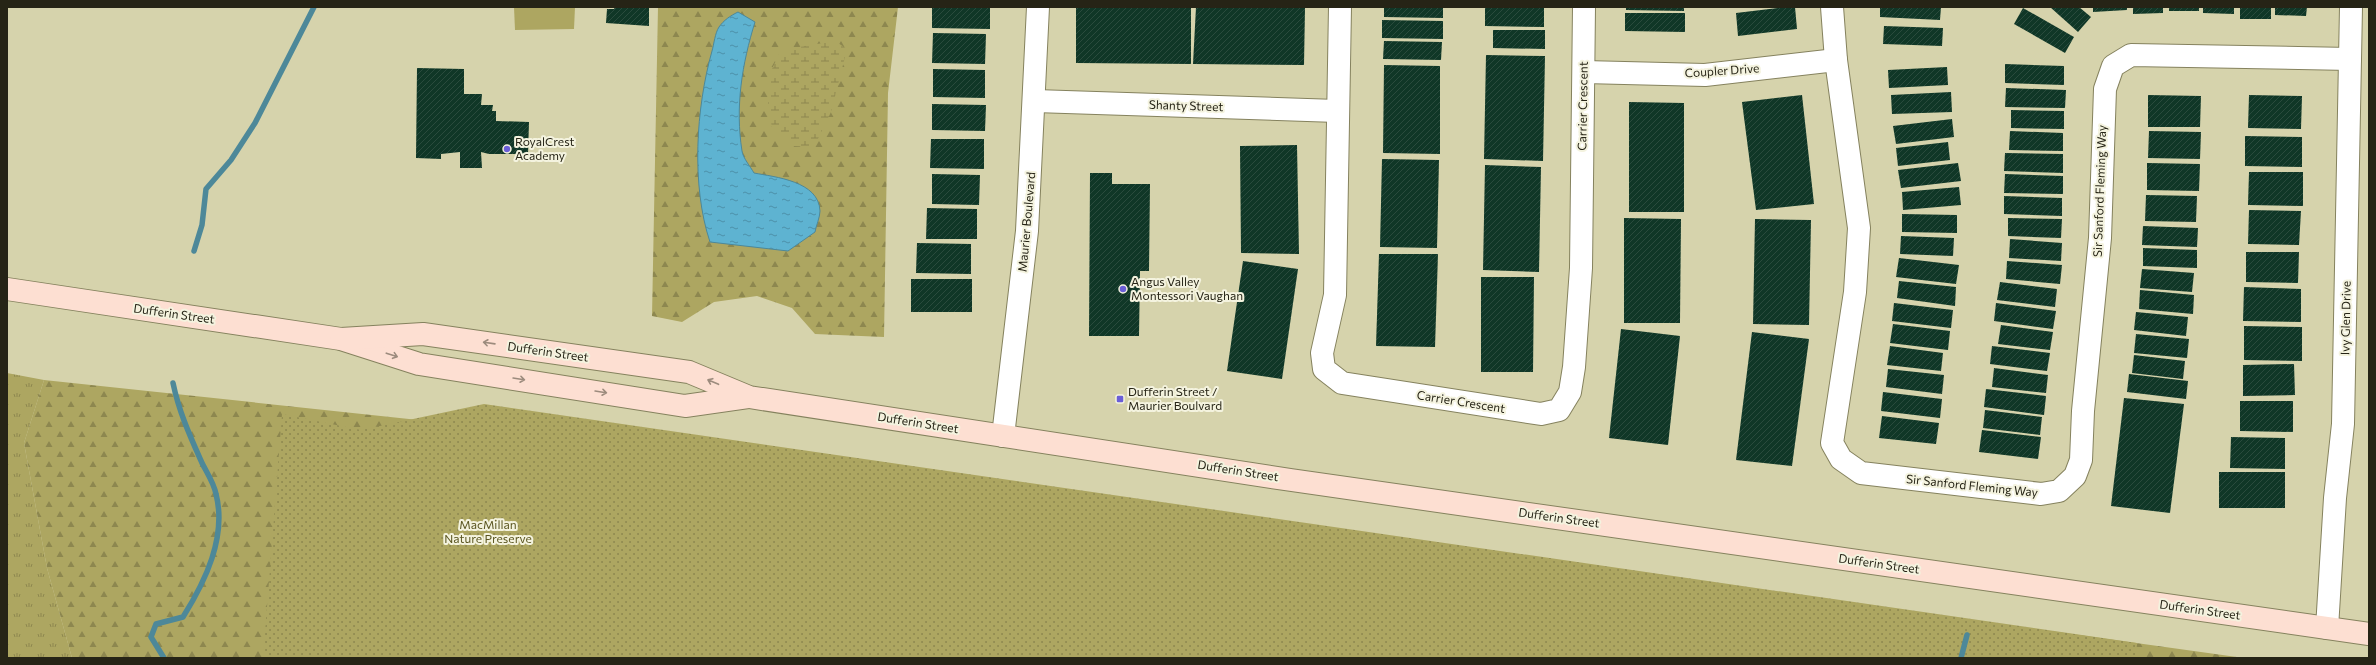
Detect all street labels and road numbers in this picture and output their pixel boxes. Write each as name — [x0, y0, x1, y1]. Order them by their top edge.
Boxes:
street label: Coupler Drive — [1684, 60, 1760, 80]
street label: Carrier Crescent — [1574, 61, 1590, 151]
street label: Shanty Street — [1149, 97, 1224, 113]
street label: Sir Sanford Fleming Way — [2090, 125, 2108, 257]
street label: Maurier Boulevard — [1015, 171, 1037, 272]
street label: Ivy Glen Drive — [2337, 281, 2353, 355]
street label: Dufferin Street — [133, 300, 216, 326]
street label: Dufferin Street — [507, 338, 590, 364]
street label: Carrier Crescent — [1416, 387, 1506, 415]
street label: Dufferin Street — [877, 409, 960, 435]
street label: Dufferin Street — [1197, 457, 1280, 483]
street label: Sir Sanford Fleming Way — [1906, 471, 2039, 499]
street label: Dufferin Street — [1518, 504, 1601, 530]
street label: Dufferin Street — [1838, 550, 1921, 576]
street label: Dufferin Street — [2159, 596, 2242, 622]

